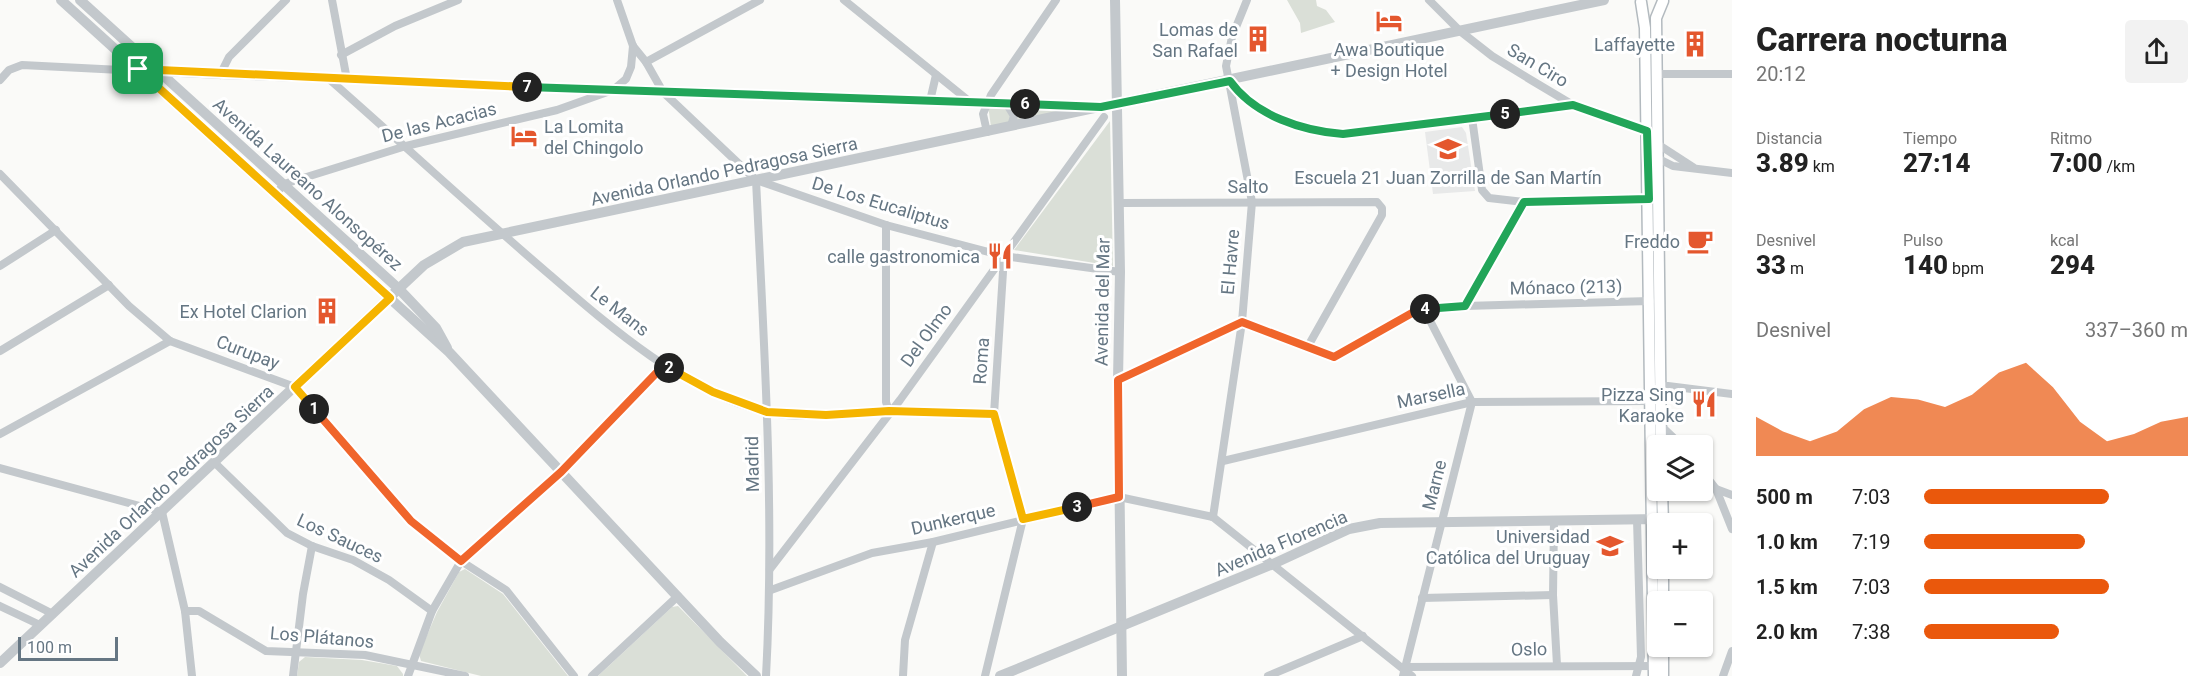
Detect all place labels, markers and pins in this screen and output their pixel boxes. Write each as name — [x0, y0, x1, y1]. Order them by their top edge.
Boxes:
hotel icon: Awa Boutique + Design Hotel — [1374, 6, 1404, 36]
place label: Lomas de San Rafael — [1152, 19, 1238, 61]
building icon: Lomas de San Rafael — [1243, 24, 1273, 54]
building icon: Laffayette — [1680, 29, 1710, 59]
place label: Laffayette — [1594, 34, 1675, 55]
place label: Awa Boutique + Design Hotel — [1330, 39, 1448, 81]
pin — [112, 43, 163, 94]
pin: 7 — [512, 72, 542, 102]
pin: 6 — [1010, 89, 1040, 119]
pin: 5 — [1490, 99, 1520, 129]
place label: La Lomita del Chingolo — [544, 116, 644, 158]
hotel icon: La Lomita del Chingolo — [509, 121, 539, 151]
school or university icon: Escuela 21 Juan Zorrilla de San Martín — [1433, 134, 1463, 164]
place label: Escuela 21 Juan Zorrilla de San Martín — [1294, 167, 1602, 188]
cafe icon: Freddo — [1685, 226, 1715, 256]
place label: Freddo — [1624, 231, 1680, 252]
restaurant icon: calle gastronomica — [985, 241, 1015, 271]
place label: calle gastronomica — [827, 246, 980, 267]
pin: 4 — [1410, 294, 1440, 324]
building icon: Ex Hotel Clarion — [312, 296, 342, 326]
place label: Ex Hotel Clarion — [179, 301, 307, 322]
pin: 2 — [654, 353, 684, 383]
place label: Pizza Sing Karaoke — [1601, 384, 1684, 426]
restaurant icon: Pizza Sing Karaoke — [1689, 389, 1719, 419]
pin: 1 — [299, 394, 329, 424]
pin: 3 — [1062, 492, 1092, 522]
place label: Universidad Católica del Uruguay — [1426, 526, 1590, 568]
school or university icon: Universidad Católica del Uruguay — [1595, 531, 1625, 561]

